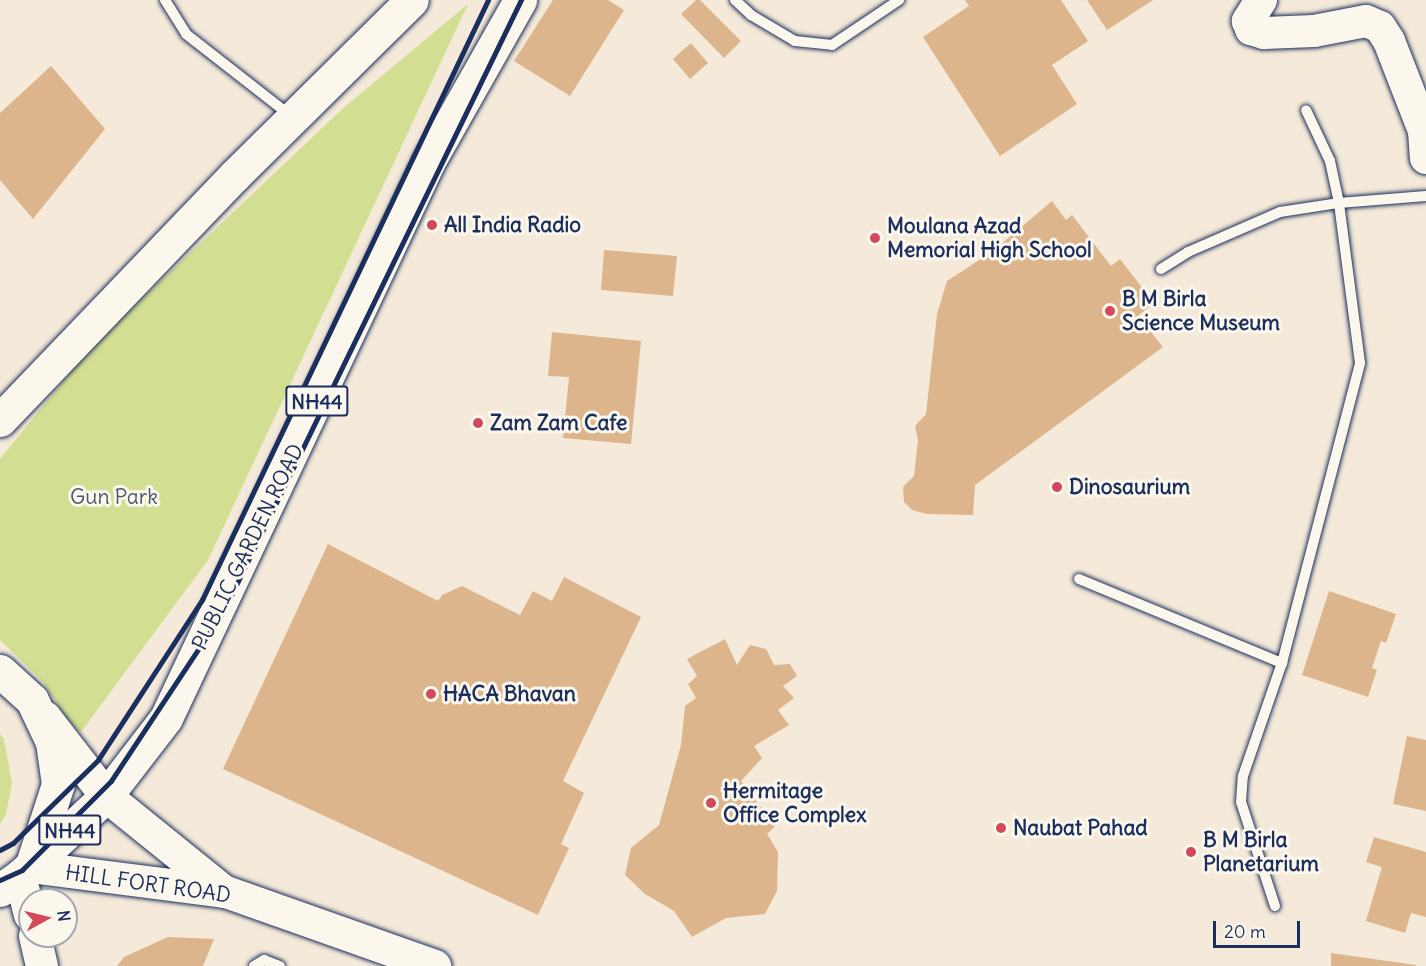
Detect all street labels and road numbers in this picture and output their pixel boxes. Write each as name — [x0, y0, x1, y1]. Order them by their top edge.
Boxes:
road number: NH44 — [284, 384, 350, 418]
street label: PUBLIC GARDEN ROAD — [187, 440, 309, 654]
road number: NH44 — [37, 813, 103, 847]
street label: HILL FORT ROAD — [64, 860, 232, 908]

